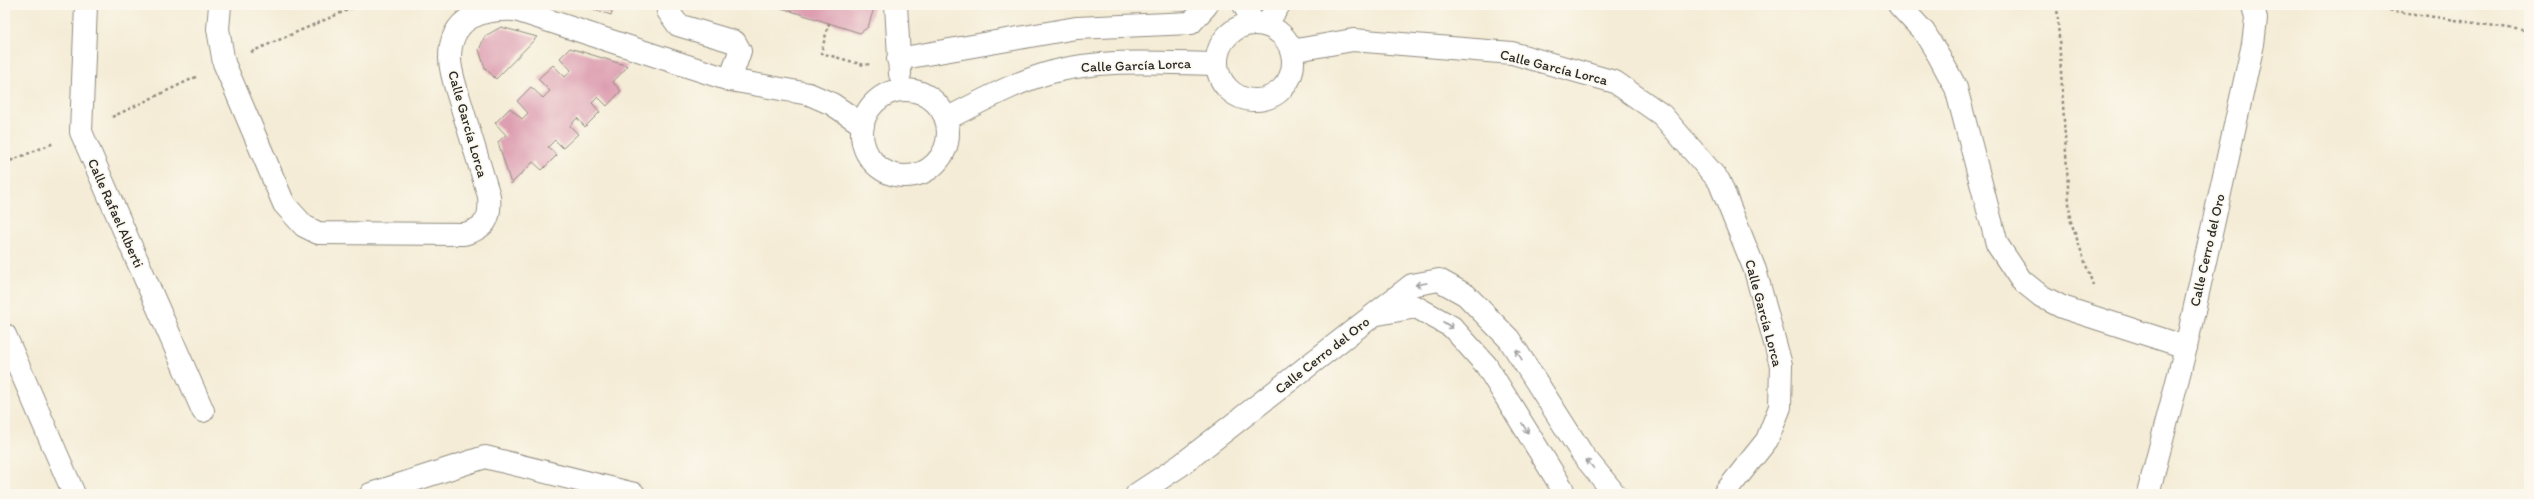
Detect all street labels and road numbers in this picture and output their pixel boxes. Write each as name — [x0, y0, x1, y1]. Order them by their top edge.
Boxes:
street label: Calle García Lorca — [1498, 46, 1610, 89]
street label: Calle García Lorca — [1081, 55, 1192, 76]
street label: Calle García Lorca — [444, 69, 491, 180]
street label: Calle Rafael Alberti — [84, 156, 147, 270]
street label: Calle Cerro del Oro — [2186, 192, 2229, 308]
street label: Calle García Lorca — [1741, 258, 1786, 369]
street label: Calle Cerro del Oro — [1272, 313, 1373, 398]

